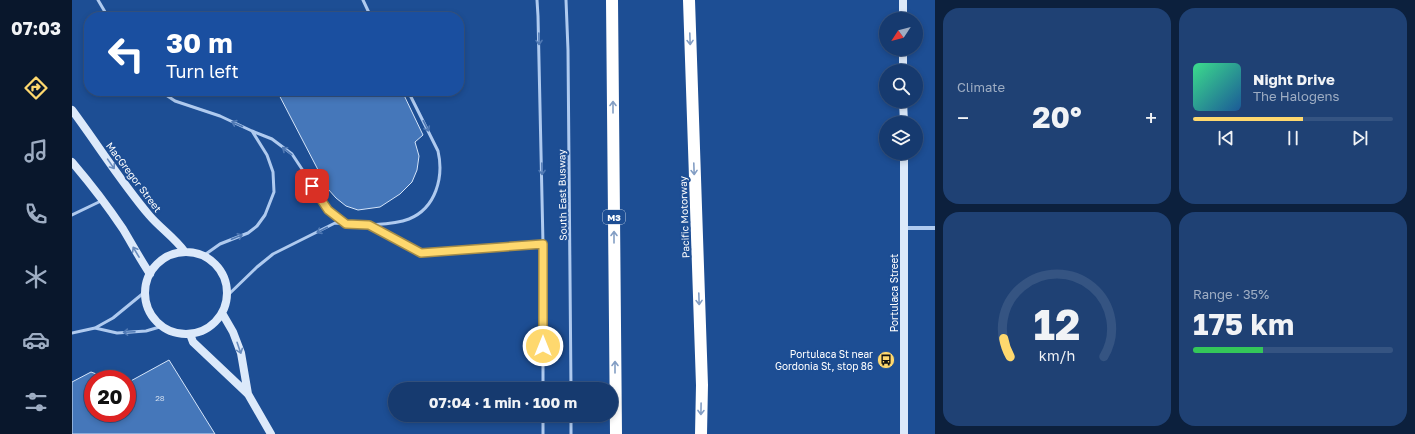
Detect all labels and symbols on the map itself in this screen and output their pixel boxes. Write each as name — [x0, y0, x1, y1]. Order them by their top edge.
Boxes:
north arrow — [879, 12, 923, 56]
one-way arrow — [535, 32, 543, 45]
one-way arrow — [686, 32, 694, 45]
one-way arrow — [609, 101, 617, 114]
one-way arrow — [232, 120, 244, 127]
one-way arrow — [423, 120, 430, 132]
street label: MacGregor Street — [104, 140, 164, 214]
one-way arrow — [282, 147, 293, 155]
street label: South East Busway — [555, 149, 569, 241]
one-way arrow — [107, 159, 115, 170]
one-way arrow — [538, 162, 545, 175]
one-way arrow — [690, 162, 698, 175]
pin — [295, 169, 329, 203]
street label: Pacific Motorway — [677, 175, 691, 258]
road number: M3 — [603, 210, 625, 224]
one-way arrow — [316, 227, 328, 234]
one-way arrow — [610, 231, 618, 244]
one-way arrow — [231, 233, 243, 241]
one-way arrow — [131, 246, 139, 258]
street label: Portulaca Street — [888, 254, 900, 332]
one-way arrow — [695, 292, 702, 305]
position arrow — [522, 325, 564, 367]
one-way arrow — [123, 329, 136, 336]
one-way arrow — [236, 342, 243, 355]
place label: Portulaca St near Gordonia St, stop 86 — [775, 348, 873, 372]
bus stop icon: Portulaca St near Gordonia St, stop 86 — [876, 350, 896, 370]
one-way arrow — [611, 361, 619, 374]
speed limit sign: 20 — [84, 370, 136, 422]
house number: 28 — [155, 393, 165, 403]
one-way arrow — [697, 402, 705, 415]

